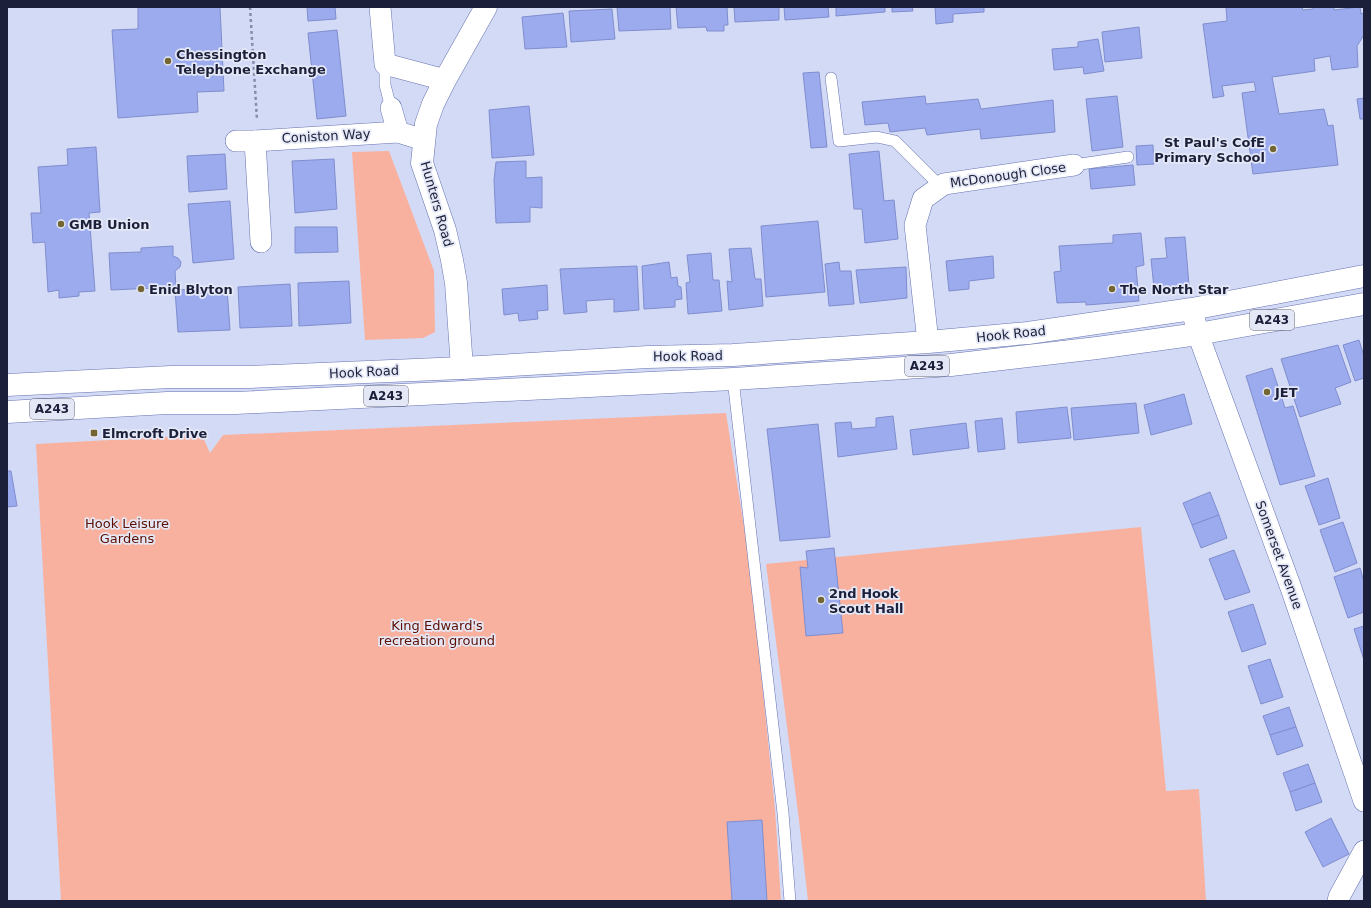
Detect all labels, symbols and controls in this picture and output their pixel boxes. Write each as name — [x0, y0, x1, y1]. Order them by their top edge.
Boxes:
place label: Chessington Telephone Exchange — [176, 47, 326, 77]
marker: Chessington Telephone Exchange — [163, 56, 173, 66]
street label: Coniston Way — [281, 126, 371, 146]
place label: St Paul's CofE Primary School — [1154, 135, 1265, 165]
marker: St Paul's CofE Primary School — [1268, 144, 1278, 154]
street label: McDonough Close — [949, 159, 1067, 191]
street label: Hunters Road — [418, 160, 456, 248]
place label: GMB Union — [69, 217, 150, 232]
marker: GMB Union — [56, 219, 66, 229]
place label: Enid Blyton — [149, 282, 233, 297]
place label: The North Star — [1120, 282, 1229, 297]
marker: Enid Blyton — [136, 284, 146, 294]
marker: The North Star — [1107, 284, 1117, 294]
road number: A243 — [1250, 310, 1294, 330]
street label: Hook Road — [975, 323, 1047, 345]
street label: Hook Road — [653, 348, 723, 364]
road number: A243 — [905, 356, 949, 376]
street label: Hook Road — [329, 363, 399, 381]
place label: JET — [1274, 385, 1298, 400]
road number: A243 — [364, 386, 408, 406]
marker: JET — [1262, 387, 1272, 397]
road number: A243 — [30, 399, 74, 419]
place label: Elmcroft Drive — [102, 426, 207, 441]
marker: Elmcroft Drive — [89, 428, 99, 438]
street label: Somerset Avenue — [1252, 499, 1306, 611]
park label: Hook Leisure Gardens — [85, 516, 169, 546]
place label: 2nd Hook Scout Hall — [829, 586, 904, 616]
marker: 2nd Hook Scout Hall — [816, 595, 826, 605]
park label: King Edward's recreation ground — [379, 618, 495, 648]

